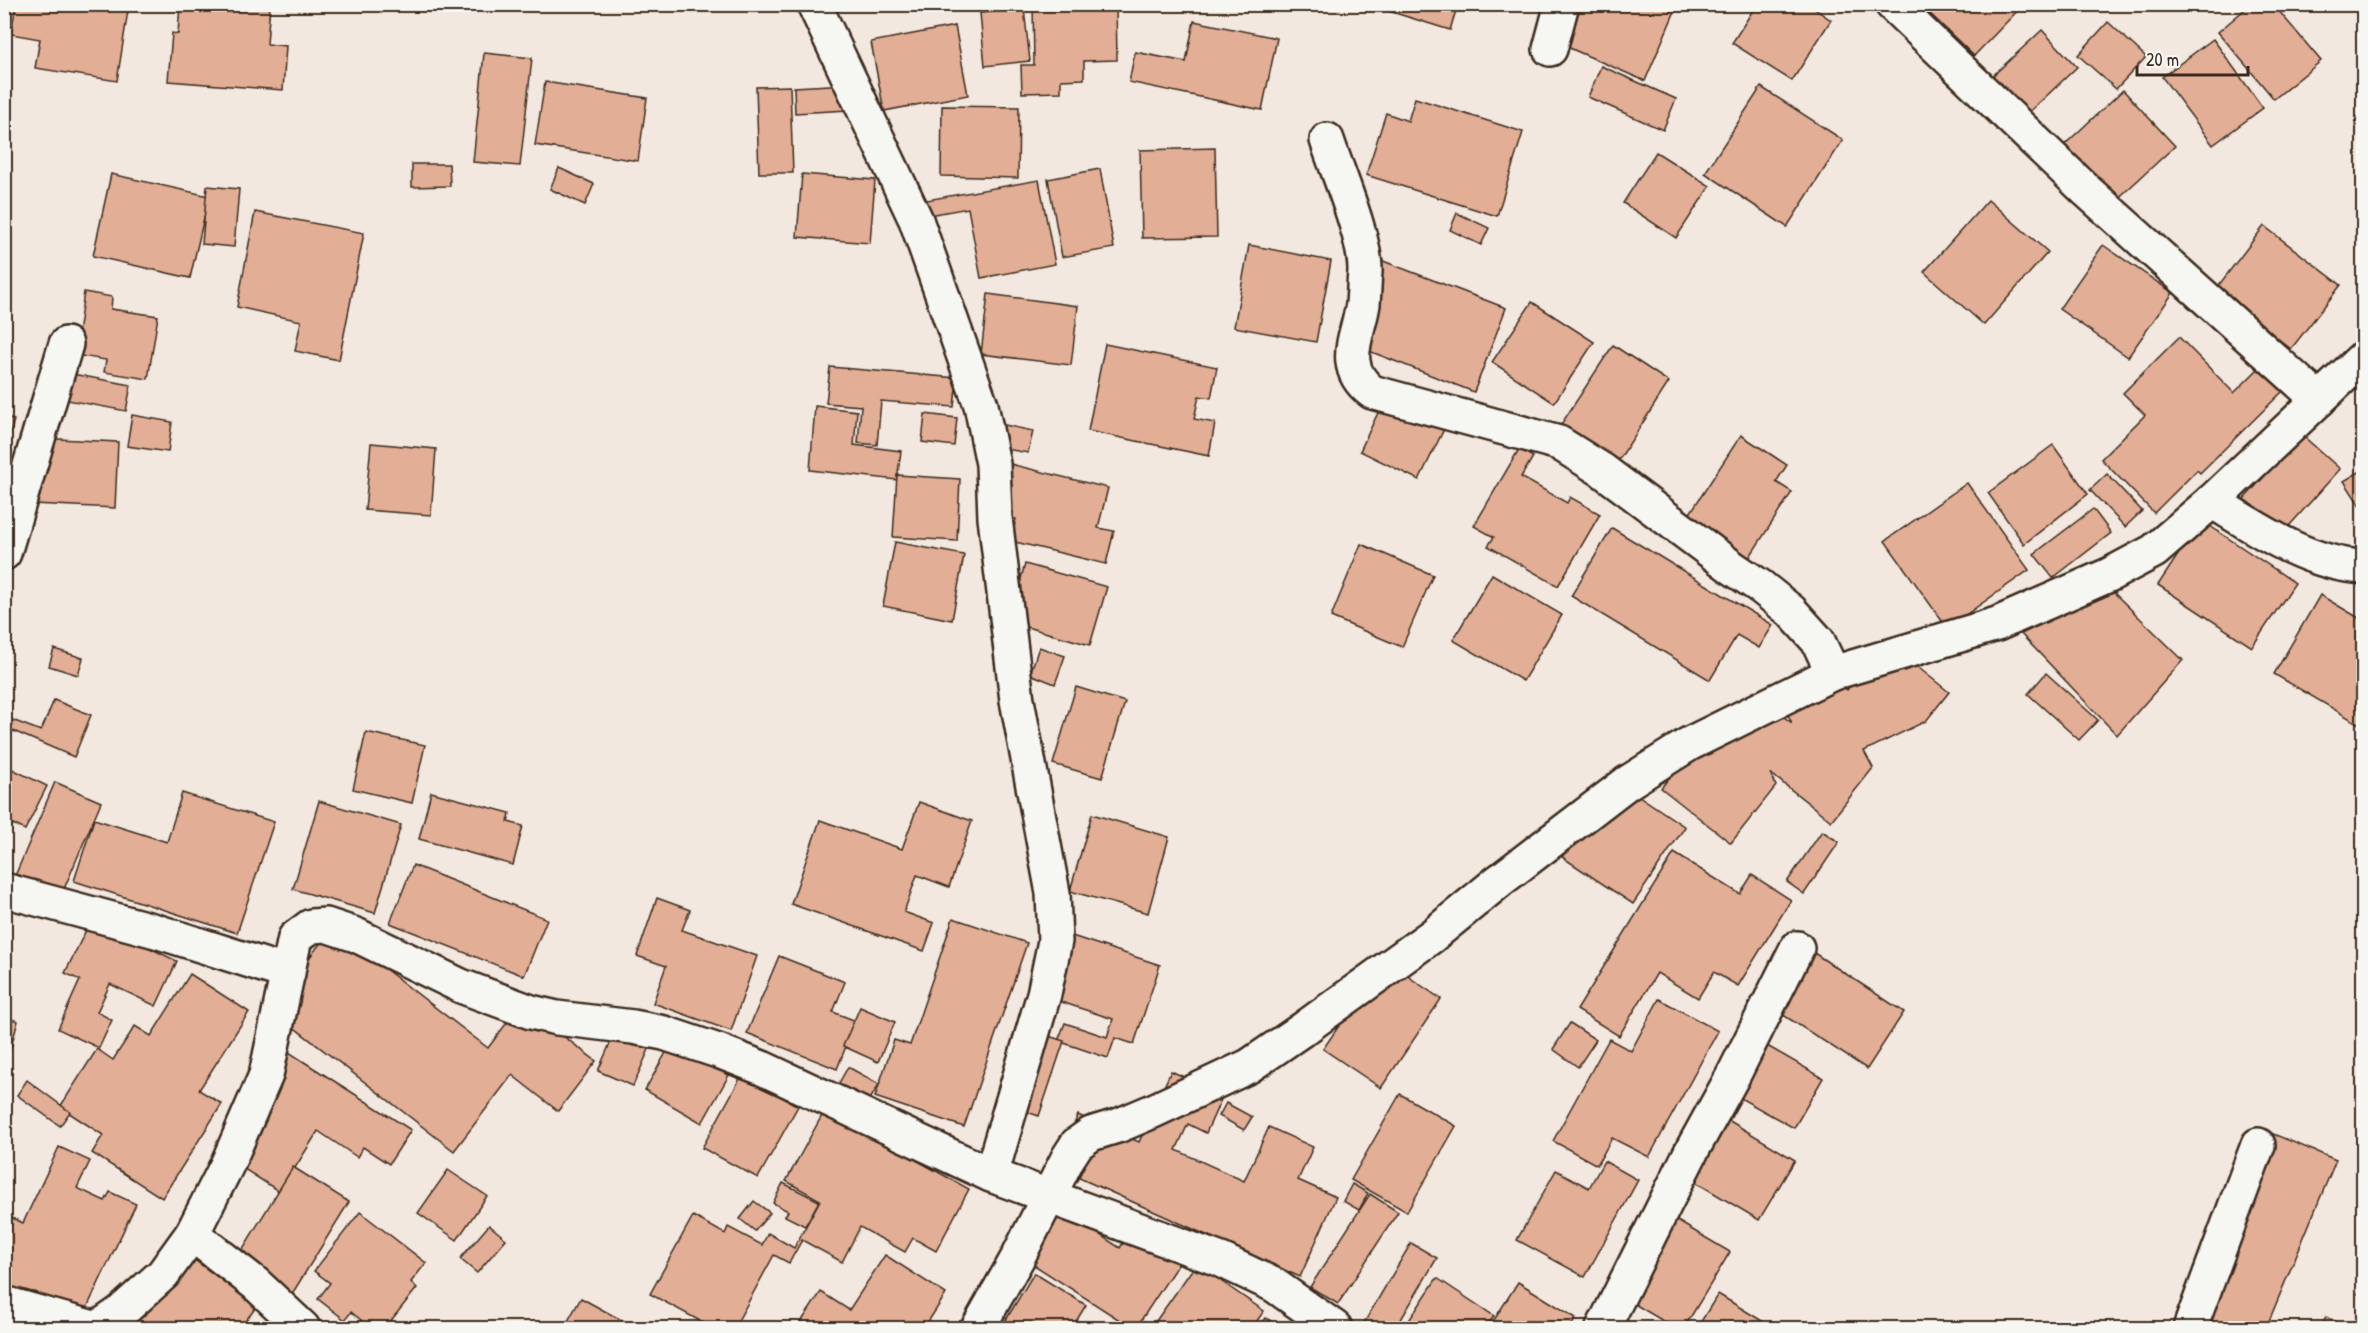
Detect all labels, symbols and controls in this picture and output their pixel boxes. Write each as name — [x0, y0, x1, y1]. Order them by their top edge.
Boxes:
scale bar — [2137, 39, 2248, 77]
text: 20 m — [2146, 47, 2179, 72]

